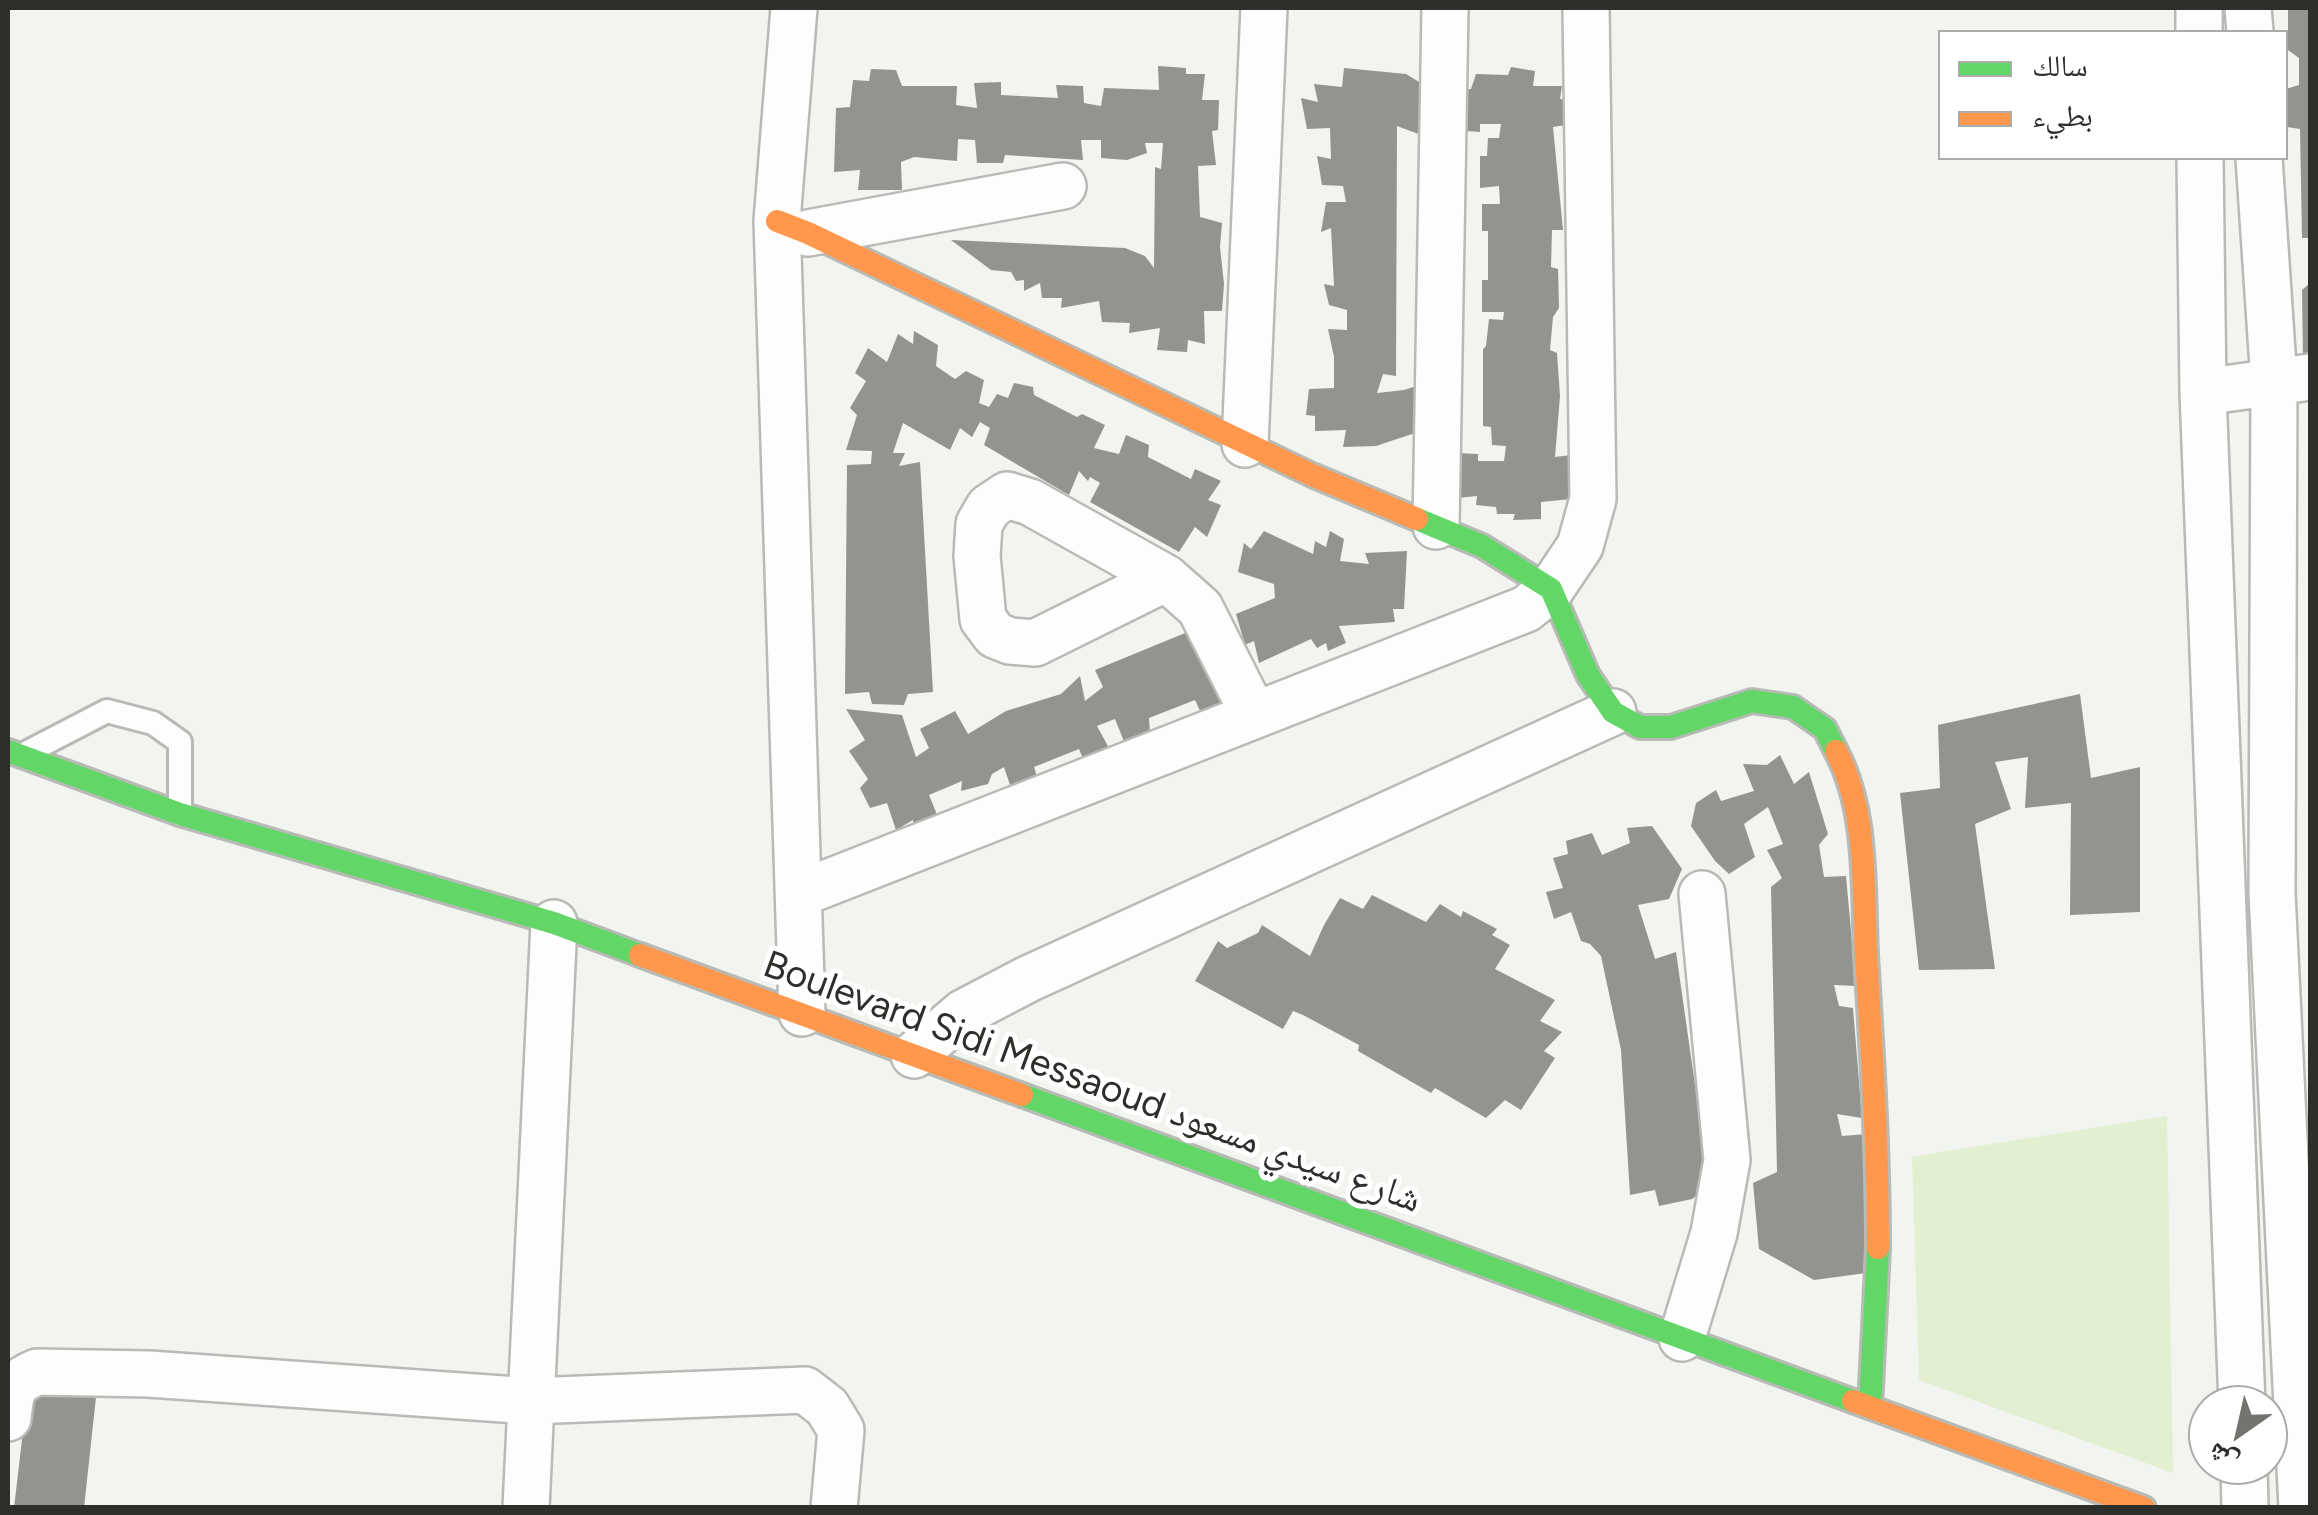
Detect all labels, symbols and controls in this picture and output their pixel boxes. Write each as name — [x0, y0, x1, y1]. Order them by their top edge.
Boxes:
legend — [1938, 30, 2288, 160]
text: سالك — [2032, 47, 2088, 84]
text: بطيء — [2032, 97, 2093, 134]
street label: Boulevard Sidi Messaoud شارع سيدي مسعود — [757, 942, 1427, 1224]
north arrow — [2188, 1385, 2288, 1485]
text: ش — [2201, 1436, 2244, 1481]

